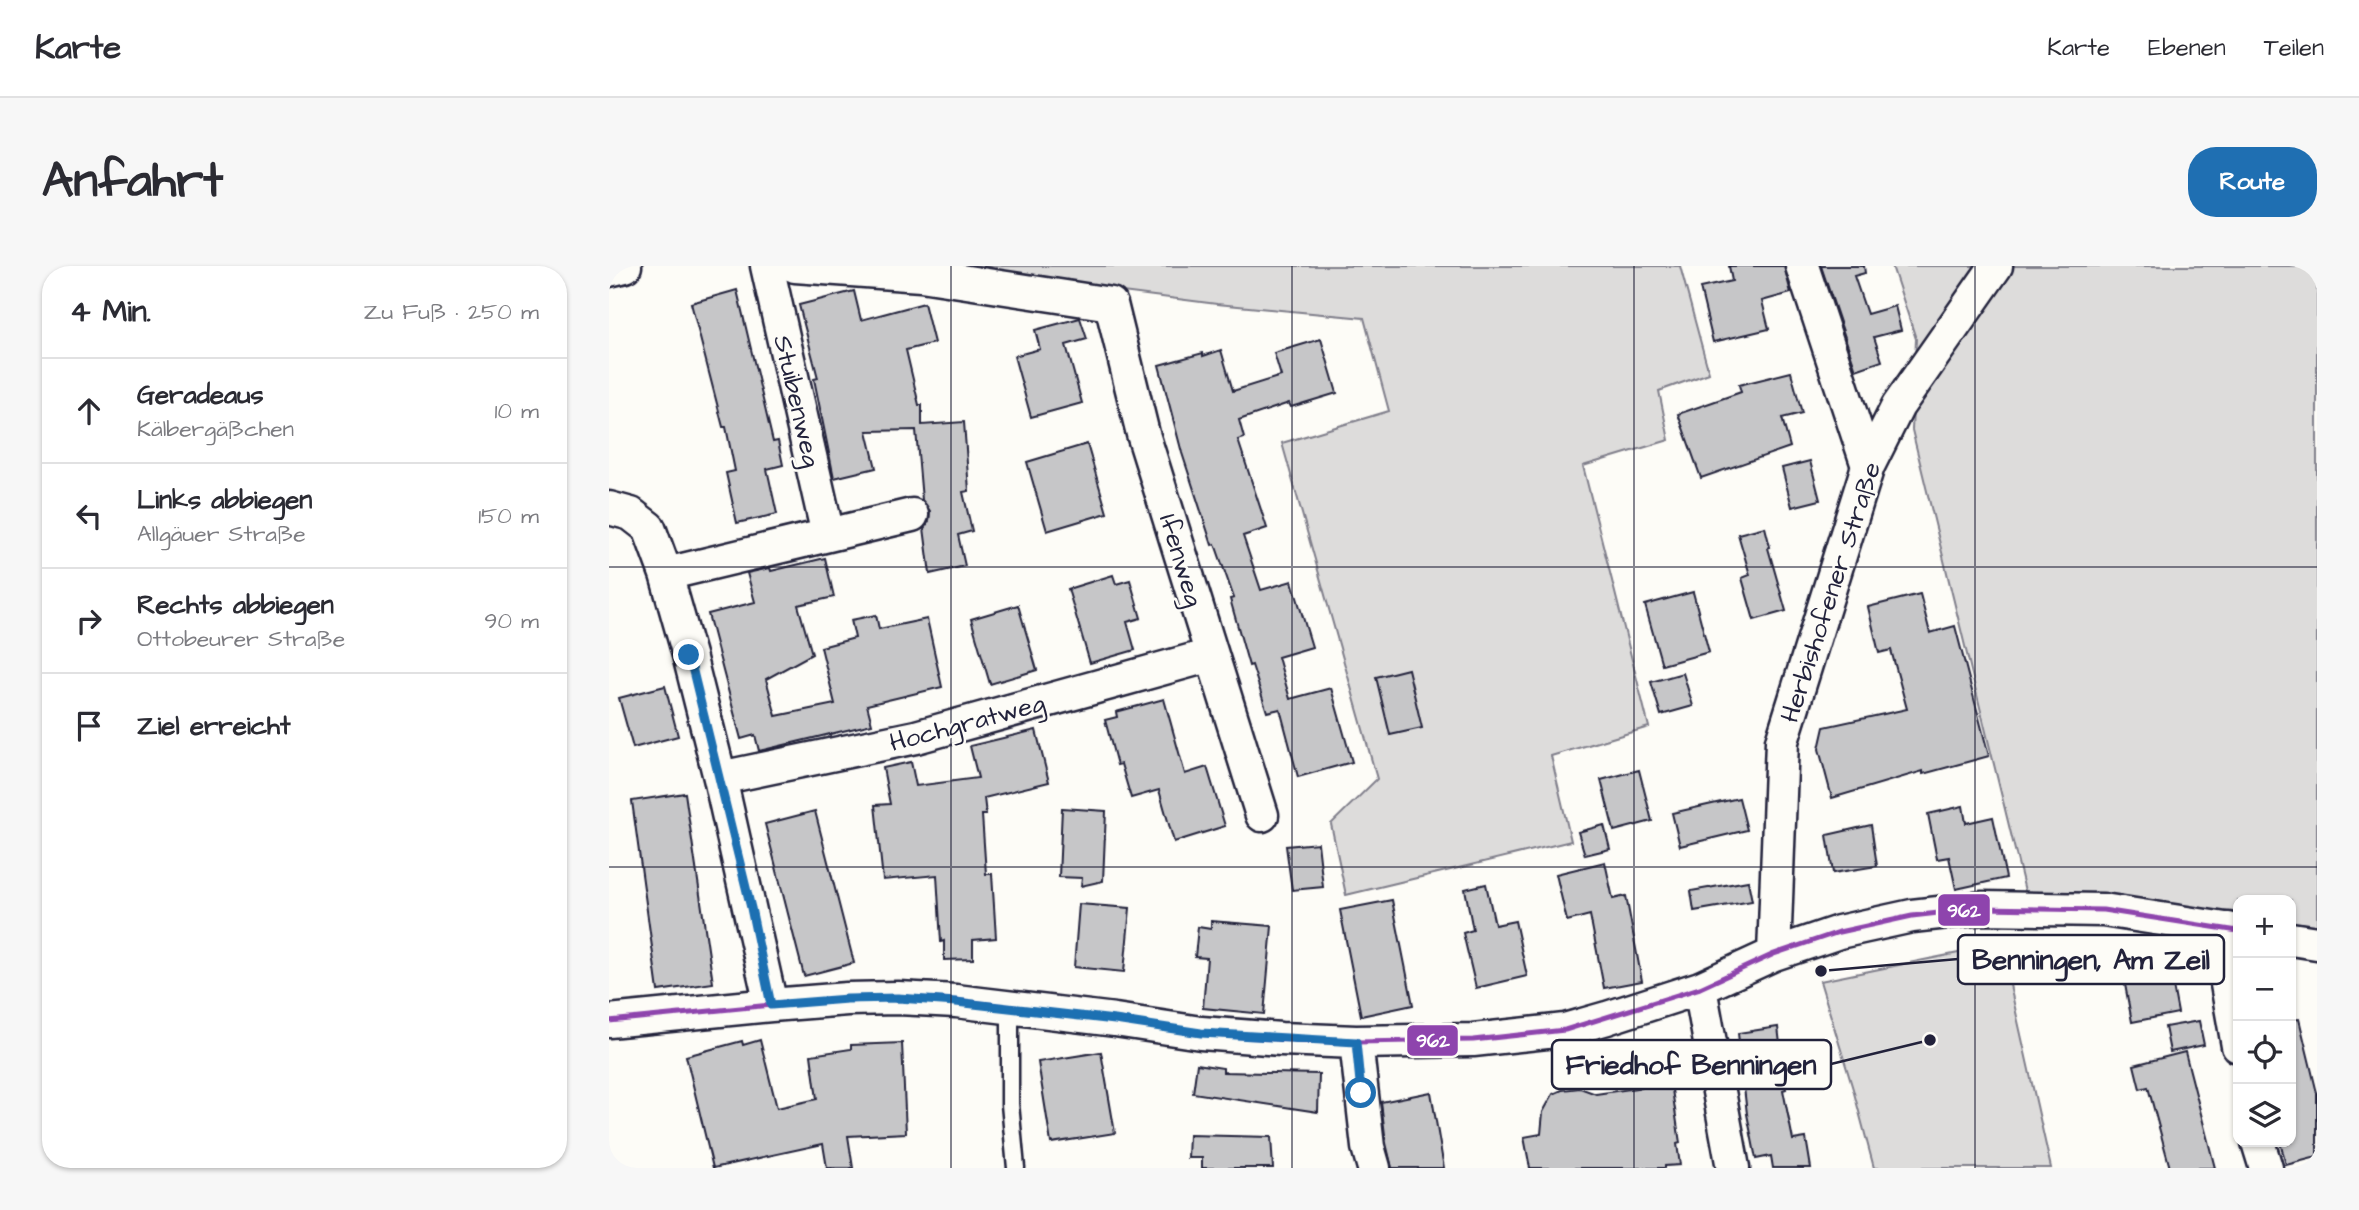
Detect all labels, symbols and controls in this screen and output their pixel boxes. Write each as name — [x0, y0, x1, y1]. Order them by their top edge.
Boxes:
text: Karte — [35, 25, 121, 71]
text: Karte — [2047, 31, 2110, 65]
text: Ebenen — [2148, 31, 2226, 65]
text: Teilen — [2264, 31, 2324, 65]
button: Route — [2188, 147, 2317, 217]
text: Anfahrt — [42, 148, 223, 216]
text: 4 Min. — [70, 291, 151, 333]
text: Zu Fuß · 250 m — [363, 296, 539, 328]
street label: Stuibenweg — [762, 332, 830, 471]
text: Geradeaus — [137, 377, 264, 413]
icon: ahead — [70, 392, 108, 430]
text: 10 m — [494, 395, 539, 427]
text: Kälbergäßchen — [137, 413, 294, 445]
street label: Herbishofener Straße — [1772, 457, 1890, 727]
text: Links abbiegen — [137, 482, 312, 518]
icon: left — [70, 497, 108, 535]
text: 150 m — [478, 500, 539, 532]
street label: Ifenweg — [1148, 510, 1212, 612]
text: Allgäuer Straße — [137, 518, 306, 550]
text: Rechts abbiegen — [137, 587, 334, 623]
icon: right — [70, 602, 108, 640]
text: 90 m — [484, 605, 539, 637]
text: Ottobeurer Straße — [137, 623, 345, 655]
route end — [673, 639, 704, 670]
street label: Hochgratweg — [885, 685, 1050, 763]
icon: arrive — [70, 707, 108, 745]
text: Ziel erreicht — [137, 708, 291, 744]
line badge: 962 — [1937, 893, 1991, 927]
map controls — [2233, 895, 2296, 1147]
button: + — [2233, 895, 2296, 958]
text: 962 — [1947, 898, 1981, 925]
callout: Benningen, Am Zeil — [1958, 935, 2224, 984]
text: Benningen, Am Zeil — [1972, 941, 2210, 982]
button: − — [2233, 958, 2296, 1021]
button: locate — [2233, 1021, 2296, 1084]
line badge: 962 — [1406, 1024, 1459, 1057]
text: 962 — [1416, 1028, 1450, 1055]
callout: Friedhof Benningen — [1552, 1040, 1831, 1089]
text: Friedhof Benningen — [1566, 1046, 1816, 1087]
route start — [1345, 1077, 1376, 1108]
button: layers — [2233, 1084, 2296, 1147]

